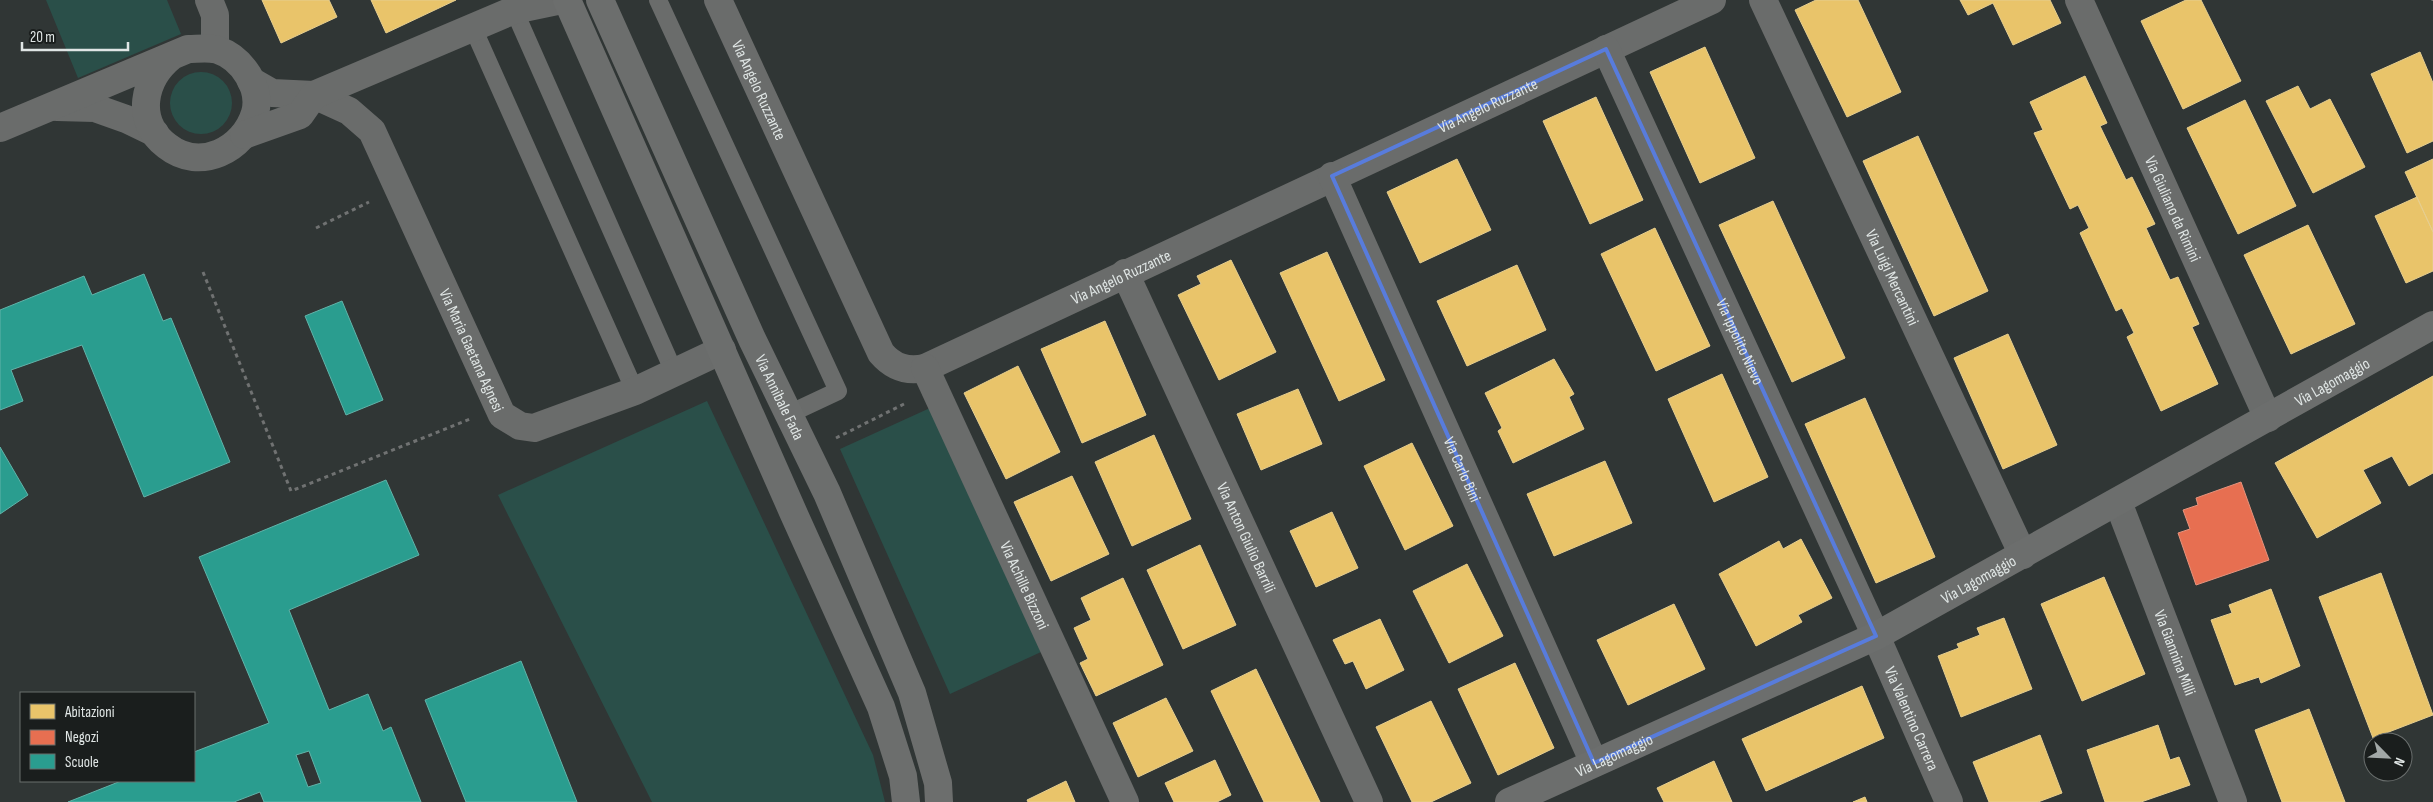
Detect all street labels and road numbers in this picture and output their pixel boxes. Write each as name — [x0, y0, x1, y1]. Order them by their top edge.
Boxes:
street label: Via Angelo Ruzzante — [727, 38, 789, 143]
street label: Via Angelo Ruzzante — [1435, 75, 1541, 138]
street label: Via Giuliano da Rimini — [2140, 153, 2204, 265]
street label: Via Luigi Mercantini — [1861, 227, 1922, 329]
street label: Via Angelo Ruzzante — [1068, 246, 1174, 309]
street label: Via Maria Gaetana Agnesi — [434, 286, 507, 415]
street label: Via Ippolito Nievo — [1711, 296, 1767, 388]
street label: Via Annibale Fada — [750, 352, 808, 443]
street label: Via Lagomaggio — [2292, 354, 2373, 411]
street label: Via Carlo Bini — [1439, 434, 1484, 505]
street label: Via Anton Giulio Barrili — [1212, 480, 1279, 596]
street label: Via Achille Bizzoni — [995, 539, 1052, 633]
street label: Via Lagomaggio — [1938, 552, 2020, 609]
street label: Via Giannina Milli — [2149, 607, 2199, 698]
street label: Via Valentino Carrera — [1880, 664, 1942, 774]
street label: Via Lagomaggio — [1573, 730, 1656, 782]

